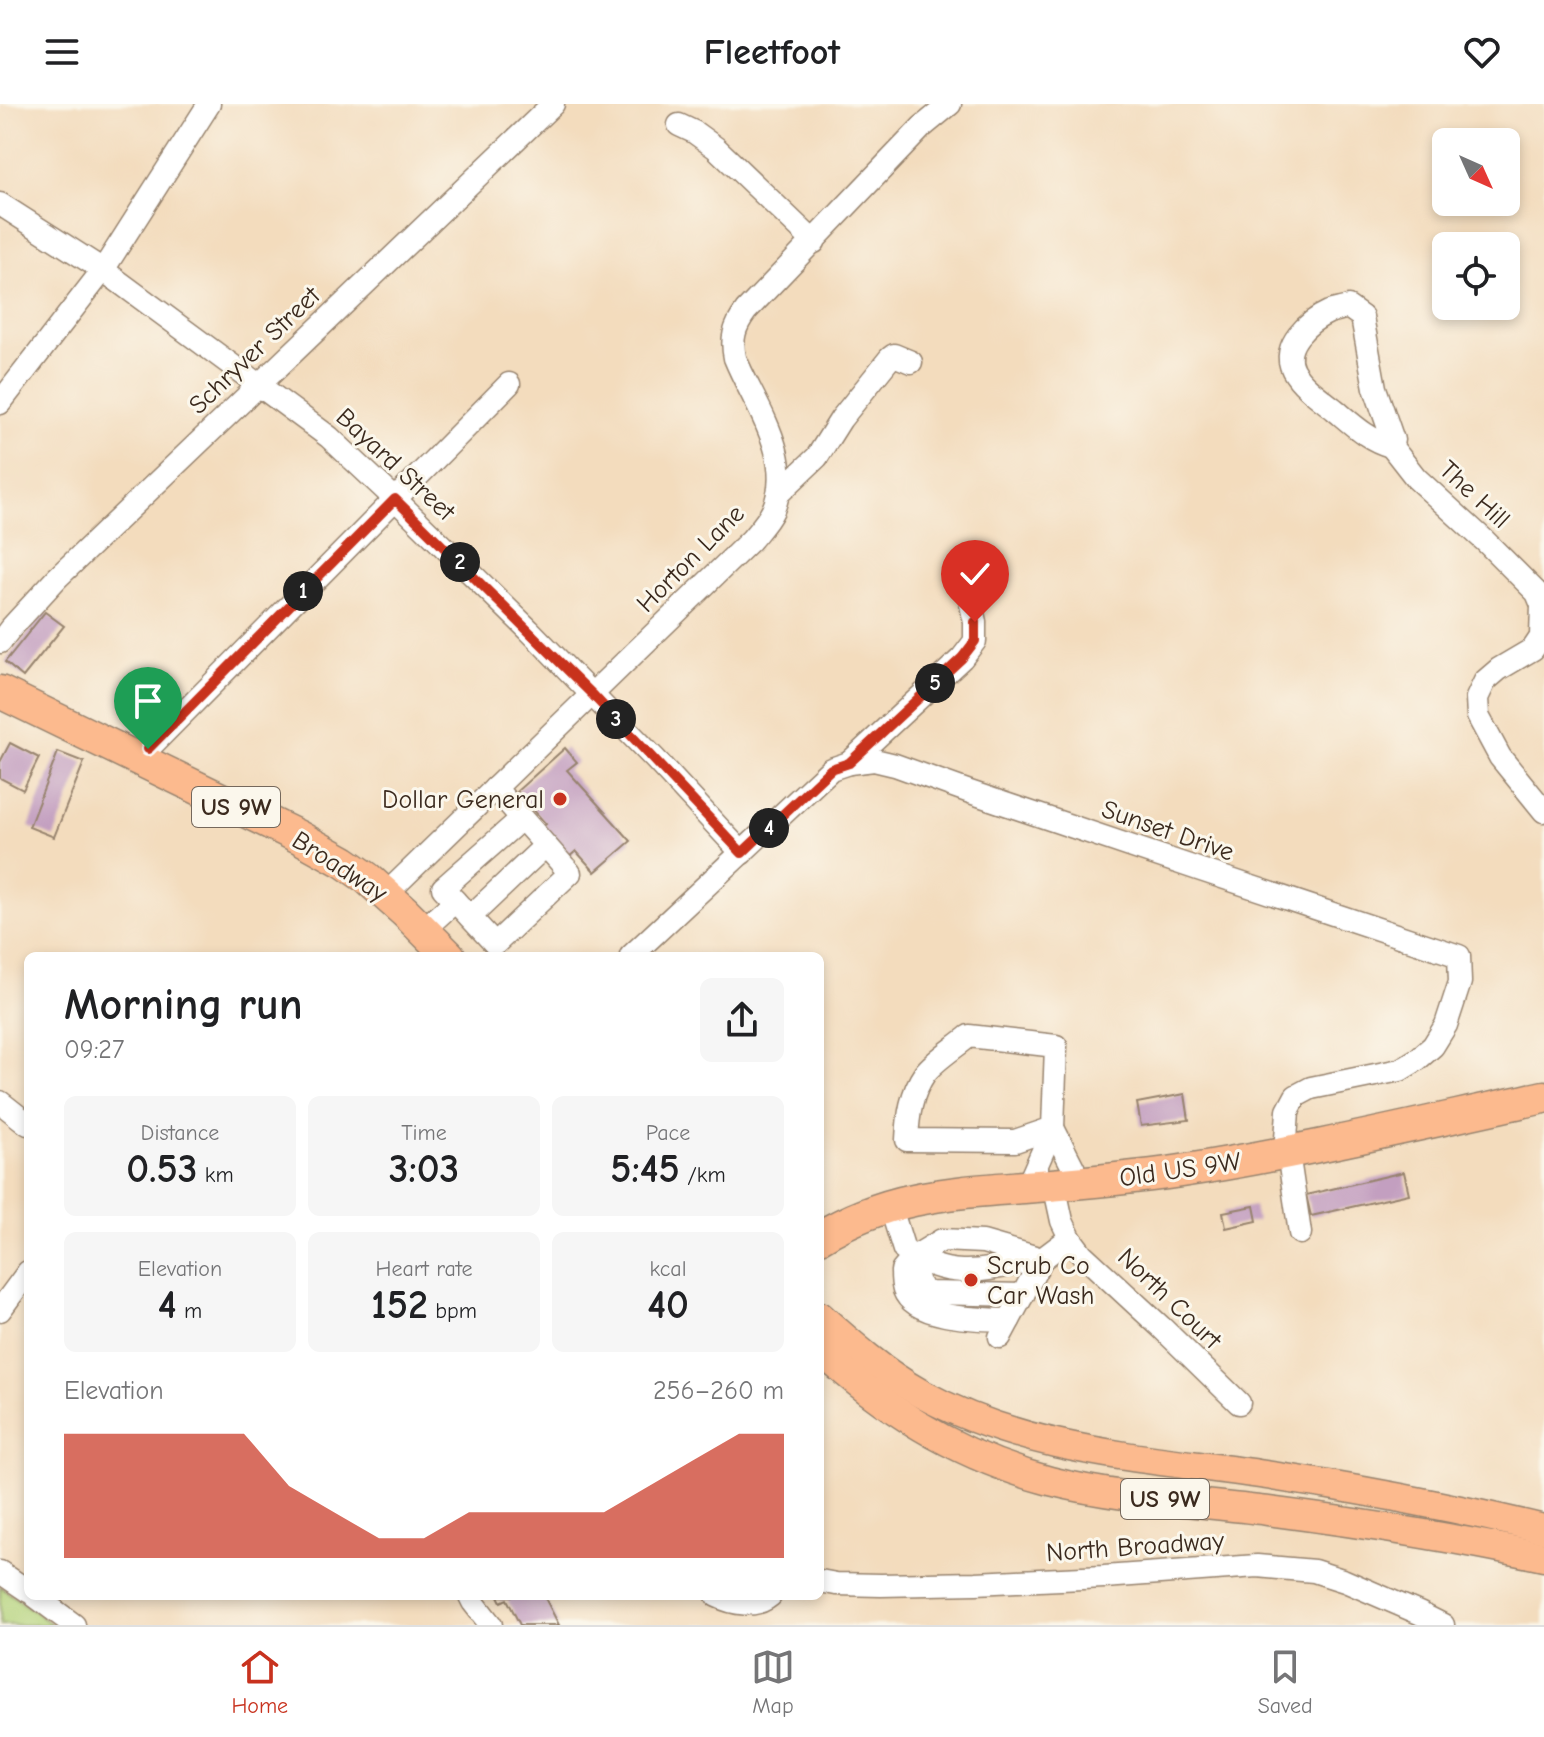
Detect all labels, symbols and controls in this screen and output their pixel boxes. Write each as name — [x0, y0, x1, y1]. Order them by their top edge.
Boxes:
icon: menu — [40, 30, 84, 74]
icon: heart — [1460, 30, 1504, 74]
text: Fleetfoot — [704, 32, 840, 73]
north arrow — [1432, 128, 1520, 216]
map controls — [1432, 128, 1520, 320]
button: locate — [1432, 232, 1520, 320]
street label: Schryver Street — [183, 280, 327, 421]
street label: Bayard Street — [330, 402, 462, 528]
street label: The Hill — [1433, 455, 1516, 535]
street label: Horton Lane — [631, 499, 751, 619]
pin — [941, 540, 1009, 622]
pin: 2 — [440, 542, 480, 582]
text: 2 — [455, 549, 465, 575]
icon: check — [953, 552, 997, 596]
pin: 1 — [283, 571, 323, 611]
text: 1 — [299, 578, 307, 604]
pin: 5 — [915, 663, 955, 703]
pin — [114, 667, 182, 749]
text: 5 — [929, 670, 941, 696]
icon: arrive — [126, 679, 170, 723]
pin: 3 — [596, 699, 636, 739]
text: 3 — [611, 706, 621, 732]
place label: Dollar General — [382, 785, 544, 815]
road number: US 9W — [192, 787, 280, 827]
marker: Dollar General — [551, 790, 569, 808]
street label: Sunset Drive — [1098, 794, 1238, 868]
pin: 4 — [749, 808, 789, 848]
text: 4 — [764, 815, 774, 841]
street label: Broadway — [286, 825, 393, 909]
button: share — [700, 978, 784, 1062]
text: Morning run — [64, 979, 303, 1030]
text: 09:27 — [64, 1035, 124, 1065]
text: Distance — [141, 1120, 219, 1146]
text: Time — [401, 1120, 447, 1146]
text: Pace — [646, 1120, 690, 1146]
text: 0.53 — [126, 1146, 197, 1192]
text: 3:03 — [389, 1146, 459, 1192]
text: 5:45 — [610, 1146, 680, 1192]
street label: Old US 9W — [1118, 1147, 1243, 1193]
text: km — [197, 1162, 234, 1188]
text: /km — [680, 1162, 726, 1188]
street label: North Court — [1111, 1242, 1228, 1356]
place label: Scrub Co Car Wash — [987, 1251, 1094, 1311]
text: Elevation — [138, 1256, 222, 1282]
text: Heart rate — [376, 1256, 473, 1282]
text: kcal — [650, 1256, 686, 1282]
marker: Scrub Co Car Wash — [962, 1271, 980, 1289]
text: 4 — [158, 1282, 177, 1328]
text: 152 — [371, 1282, 428, 1328]
text: 40 — [647, 1282, 689, 1328]
text: m — [177, 1298, 202, 1324]
text: bpm — [428, 1298, 477, 1324]
text: Elevation — [64, 1376, 164, 1406]
text: 256–260 m — [653, 1376, 784, 1406]
road number: US 9W — [1121, 1479, 1209, 1519]
street label: North Broadway — [1045, 1526, 1225, 1568]
tab: Home — [231, 1645, 288, 1719]
tab: Map — [751, 1645, 795, 1719]
tab: Saved — [1258, 1645, 1313, 1719]

